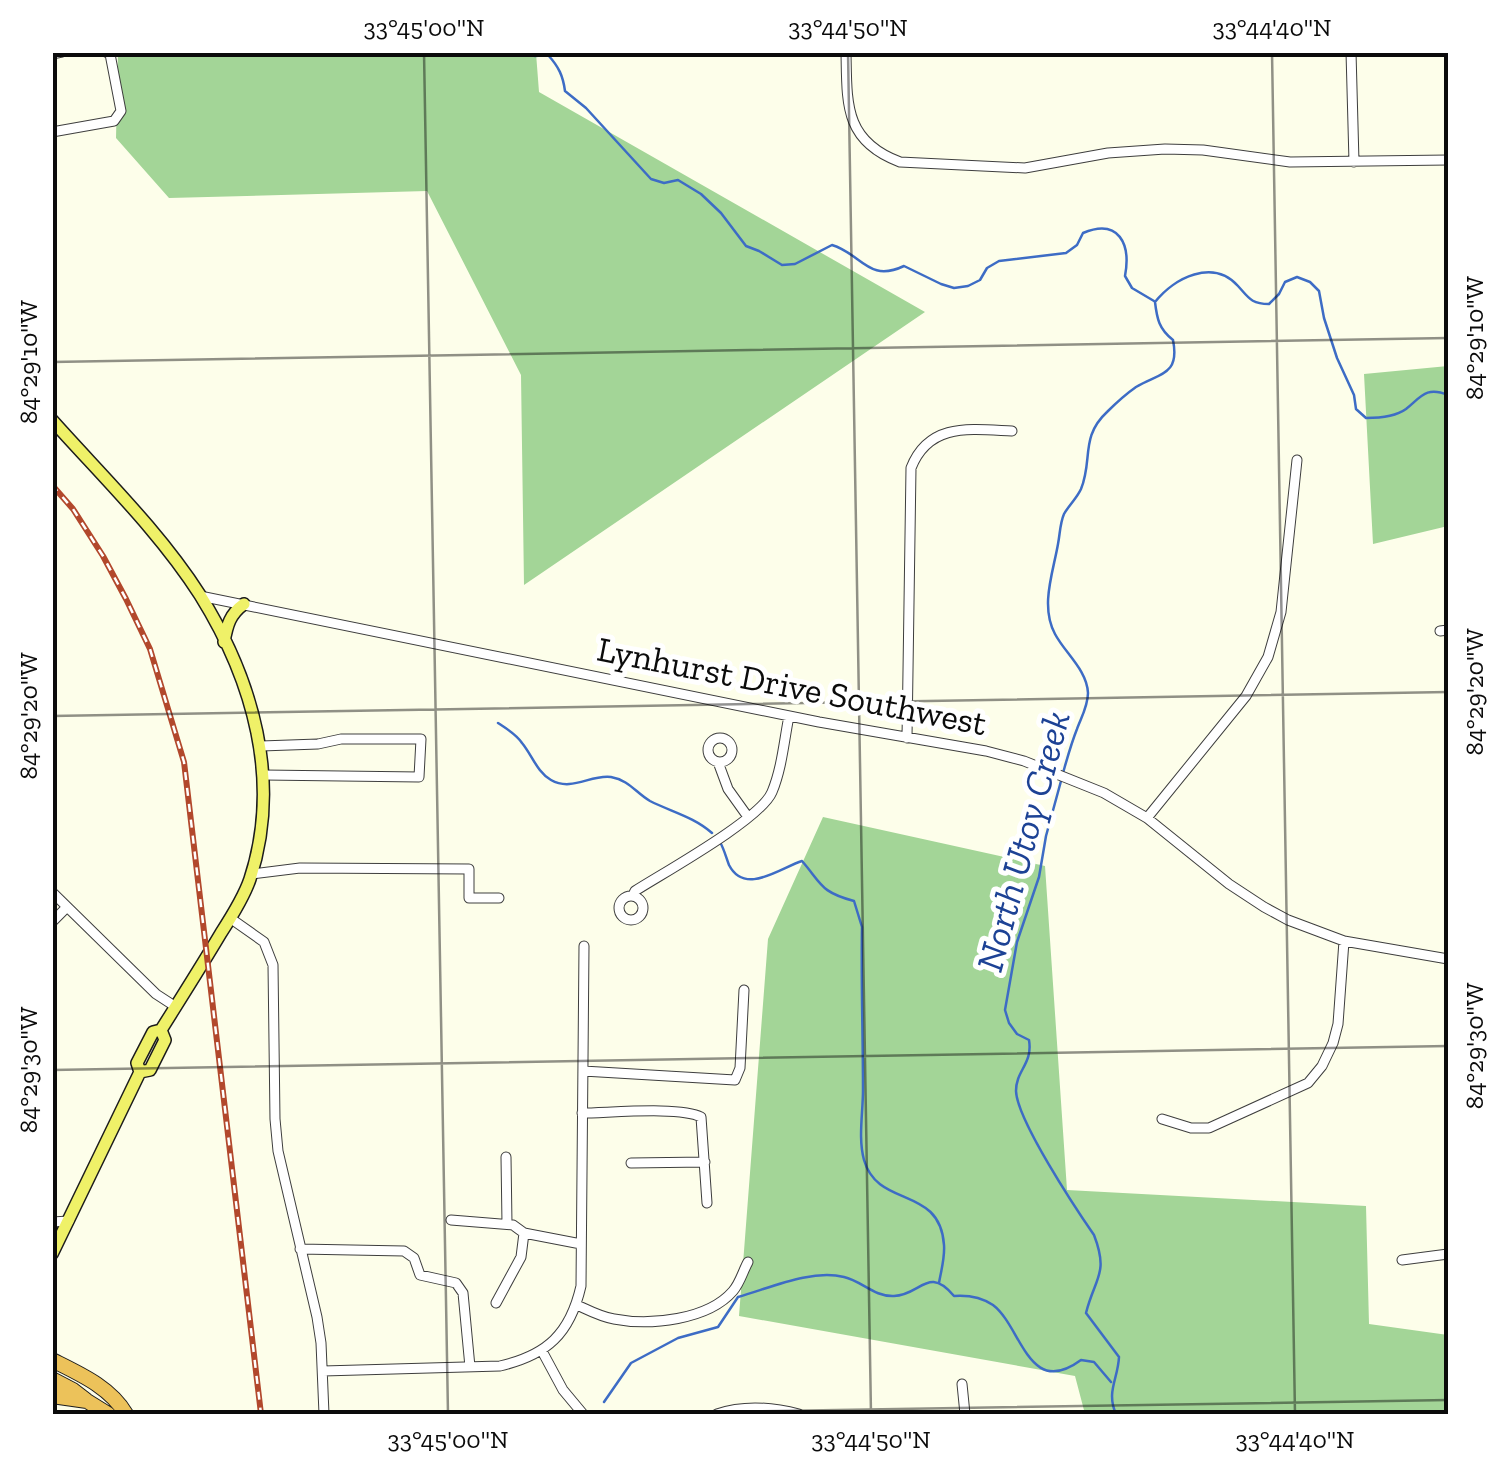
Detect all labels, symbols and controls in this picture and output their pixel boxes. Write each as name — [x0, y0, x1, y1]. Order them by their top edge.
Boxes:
text: 33°45'00"N — [364, 12, 484, 42]
text: 33°44'50"N — [788, 12, 908, 42]
text: 33°44'40"N — [1212, 12, 1332, 42]
text: 84°29'10"W — [1459, 275, 1489, 400]
text: 84°29'10"W — [13, 299, 43, 424]
street label: Lynhurst Drive Southwest — [594, 628, 990, 744]
text: 84°29'20"W — [1459, 628, 1489, 756]
text: 84°29'20"W — [13, 652, 43, 780]
water label: North Utoy Creek — [966, 706, 1080, 976]
text: 84°29'30"W — [1459, 982, 1489, 1109]
text: 84°29'30"W — [13, 1006, 43, 1133]
text: 33°45'00"N — [388, 1424, 508, 1454]
text: 33°44'50"N — [811, 1424, 931, 1454]
text: 33°44'40"N — [1235, 1424, 1355, 1454]

